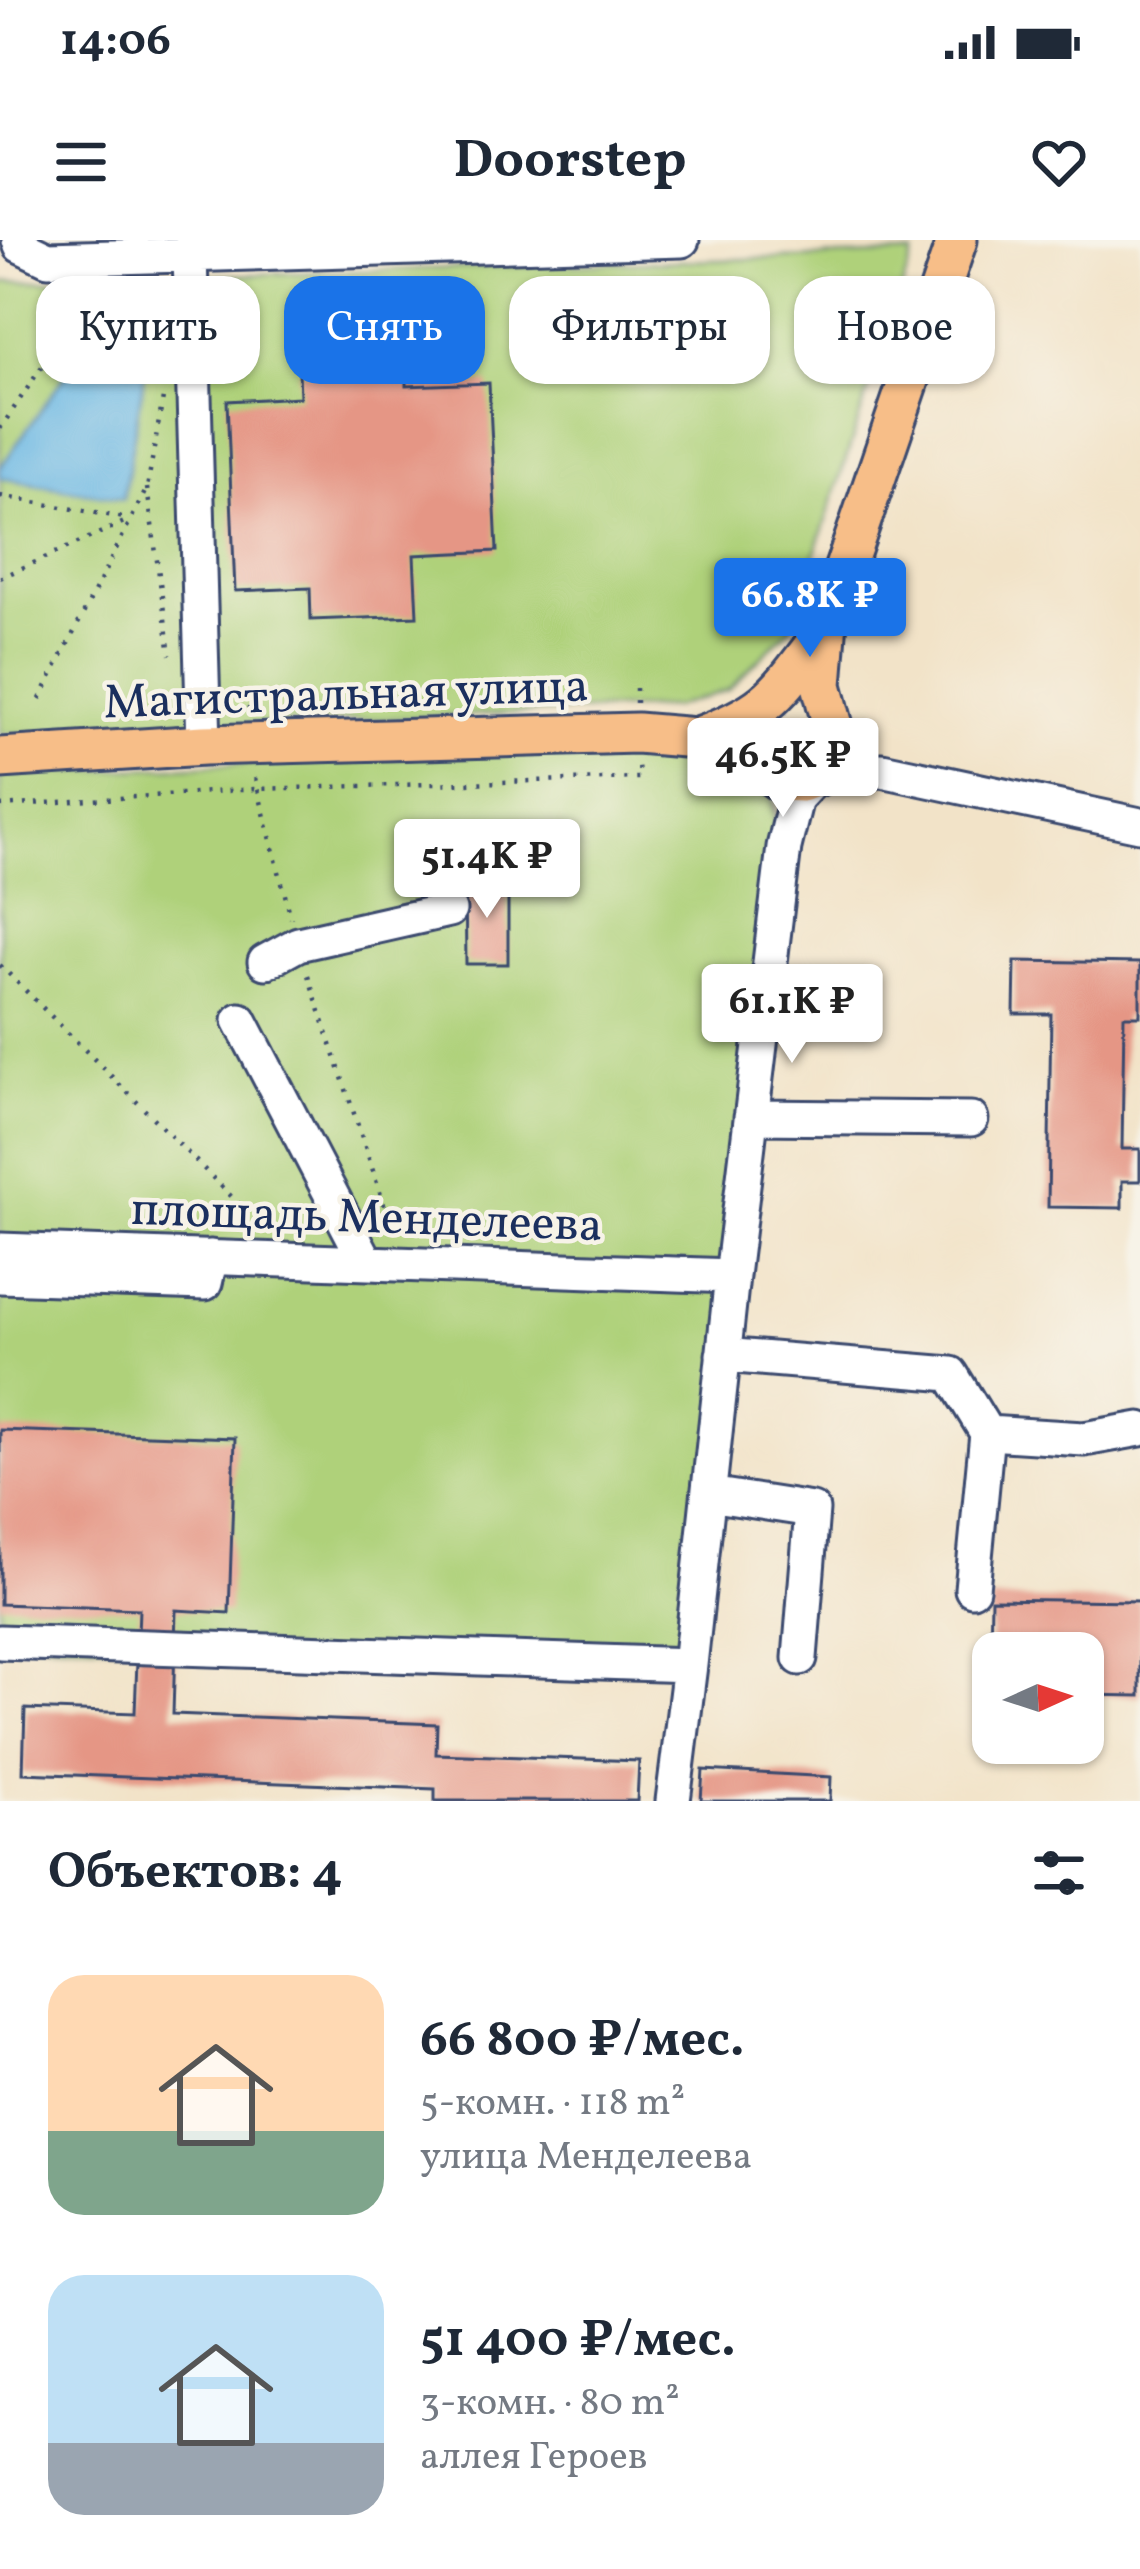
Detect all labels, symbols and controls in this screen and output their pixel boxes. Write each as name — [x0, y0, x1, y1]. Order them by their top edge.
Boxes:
text: 14:06 — [60, 11, 171, 74]
text: Doorstep — [454, 125, 686, 200]
icon: menu — [48, 129, 114, 195]
icon: heart — [1026, 129, 1092, 195]
chip: Купить — [36, 276, 260, 384]
chip: Снять — [284, 276, 485, 384]
chip: Фильтры — [509, 276, 770, 384]
chip: Новое — [794, 276, 995, 384]
pin: 66.8K ₽ — [699, 558, 921, 660]
text: 66.8K ₽ — [741, 570, 879, 624]
street label: Магистральная улица — [102, 655, 590, 738]
pin: 46.5K ₽ — [672, 718, 894, 820]
text: 46.5K ₽ — [714, 730, 852, 784]
pin: 51.4K ₽ — [376, 819, 598, 921]
text: 51.4K ₽ — [421, 831, 553, 885]
pin: 61.1K ₽ — [681, 964, 903, 1066]
text: 61.1K ₽ — [729, 976, 855, 1030]
street label: площадь Менделеева — [130, 1178, 604, 1261]
north arrow — [972, 1632, 1104, 1764]
map controls — [972, 1632, 1104, 1764]
text: Объектов: 4 — [48, 1838, 343, 1909]
icon: filters — [1026, 1840, 1092, 1906]
text: 66 800 ₽/мес. — [420, 2006, 745, 2077]
icon: home — [144, 2023, 288, 2167]
text: 5-комн. · 118 m² — [420, 2077, 685, 2131]
text: улица Менделеева — [420, 2131, 752, 2185]
text: 51 400 ₽/мес. — [420, 2306, 736, 2377]
icon: home — [144, 2323, 288, 2467]
text: 3-комн. · 80 m² — [420, 2377, 680, 2431]
text: аллея Героев — [420, 2431, 648, 2485]

